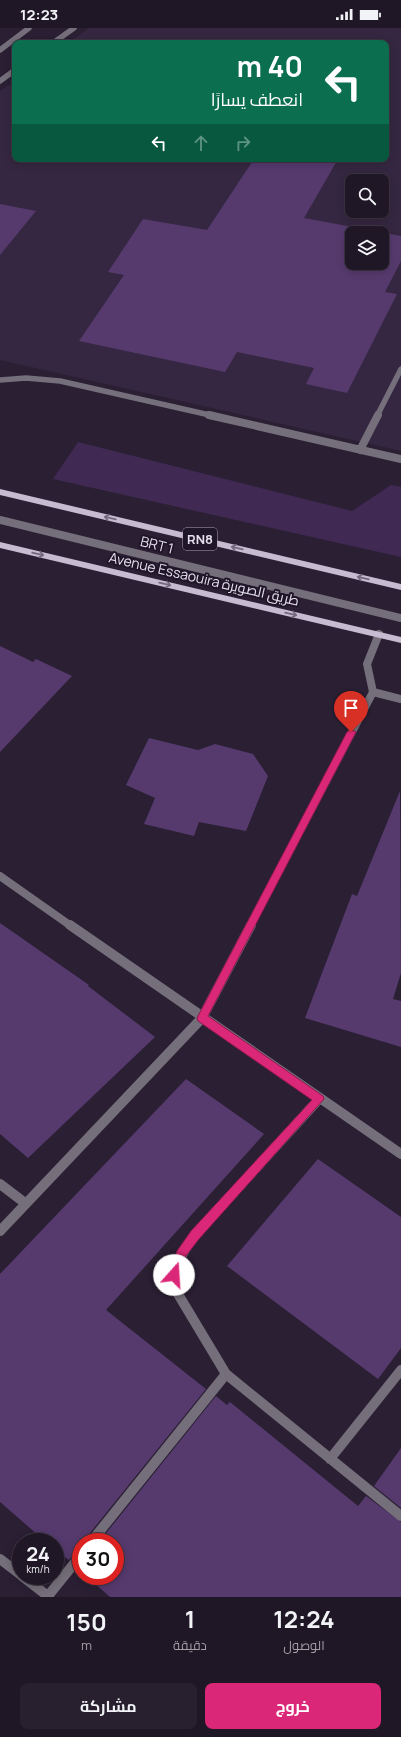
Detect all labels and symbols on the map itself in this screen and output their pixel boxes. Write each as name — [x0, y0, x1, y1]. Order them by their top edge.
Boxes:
one-way arrow — [104, 514, 117, 521]
road number: RN8 — [183, 528, 217, 550]
street label: BRT 1 — [139, 531, 176, 558]
one-way arrow — [230, 544, 243, 551]
street label: Avenue Essaouira طريق الصويرة — [107, 547, 301, 610]
one-way arrow — [31, 551, 44, 559]
one-way arrow — [357, 573, 370, 581]
one-way arrow — [158, 581, 171, 588]
one-way arrow — [284, 610, 297, 618]
pin — [334, 691, 368, 732]
position arrow — [153, 1254, 195, 1296]
speed limit sign: 30 — [72, 1533, 124, 1585]

